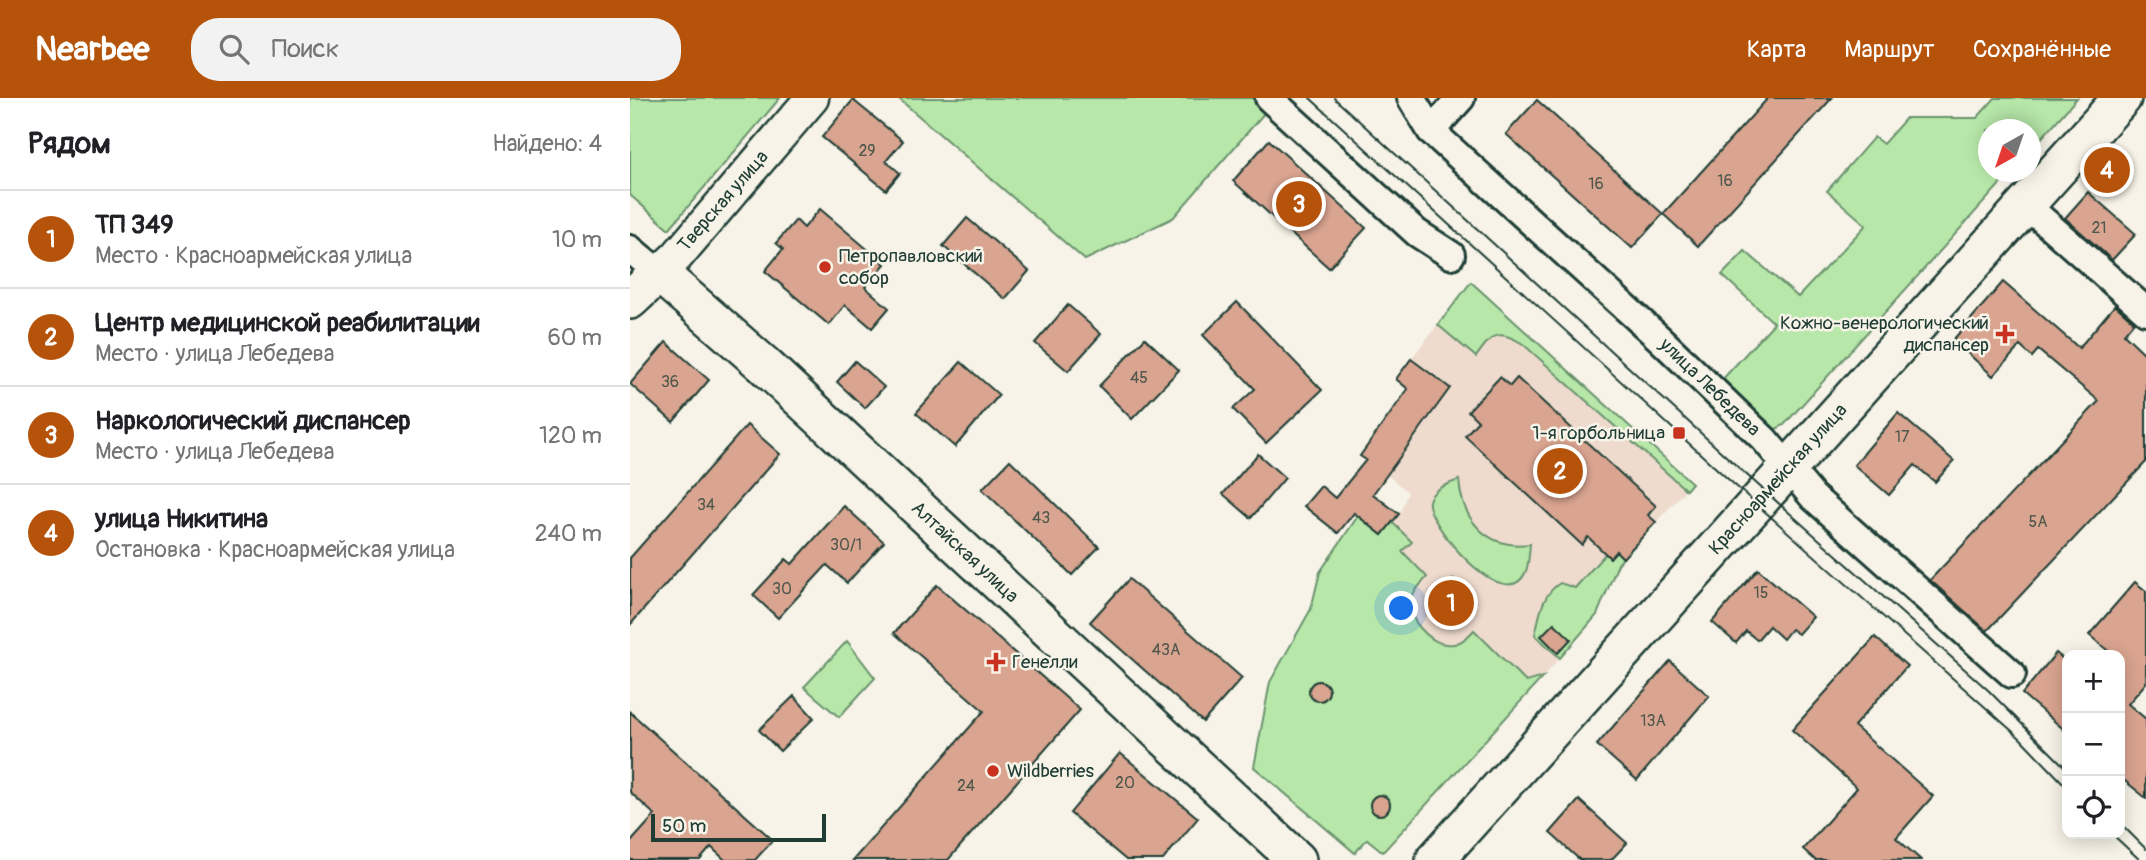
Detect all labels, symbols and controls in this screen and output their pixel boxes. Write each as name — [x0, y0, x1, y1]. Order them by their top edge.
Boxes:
search box — [191, 18, 681, 81]
text: Nearbee — [35, 29, 149, 70]
icon: search — [215, 30, 253, 68]
text: Поиск — [271, 33, 339, 65]
text: Карта — [1747, 35, 1806, 64]
text: Маршрут — [1844, 35, 1935, 64]
text: Сохранённые — [1973, 35, 2111, 64]
north arrow — [1978, 119, 2041, 182]
text: Рядом — [28, 125, 111, 162]
text: Найдено: 4 — [492, 129, 602, 158]
house number: 29 — [858, 141, 876, 161]
pin: 4 — [2084, 144, 2130, 196]
street label: Тверская улица — [672, 145, 774, 257]
house number: 16 — [1717, 171, 1733, 191]
house number: 16 — [1588, 174, 1604, 194]
pin: 3 — [1276, 178, 1322, 230]
text: ТП 349 — [95, 209, 174, 241]
house number: 21 — [2091, 218, 2107, 238]
text: 1 — [47, 225, 56, 254]
text: 10 m — [552, 225, 602, 254]
text: Место · Красноармейская улица — [95, 241, 412, 270]
place label: Петропавловский собор — [839, 244, 983, 290]
marker: Петропавловский собор — [817, 259, 833, 275]
text: Центр медицинской реабилитации — [95, 307, 480, 339]
place label: Кожно-венерологический диспансер — [1780, 311, 1989, 357]
text: 2 — [45, 323, 57, 352]
text: 60 m — [547, 323, 602, 352]
marker: Кожно-венерологический диспансер — [1995, 324, 2015, 344]
street label: улица Лебедева — [1654, 332, 1766, 441]
text: Место · улица Лебедева — [95, 339, 335, 368]
house number: 45 — [1130, 368, 1148, 388]
house number: 36 — [661, 372, 679, 392]
street label: Красноармейская улица — [1704, 398, 1852, 560]
text: Наркологический диспансер — [95, 405, 411, 437]
text: 3 — [45, 421, 57, 450]
text: 120 m — [539, 421, 602, 450]
place label: 1-я горбольница — [1532, 421, 1665, 445]
marker: 1-я горбольница — [1671, 425, 1687, 441]
house number: 17 — [1895, 427, 1910, 447]
text: Место · улица Лебедева — [95, 437, 335, 466]
pin: 2 — [1537, 445, 1583, 497]
house number: 34 — [697, 495, 715, 515]
street label: Алтайская улица — [906, 496, 1024, 608]
text: улица Никитина — [95, 503, 268, 535]
house number: 43 — [1032, 508, 1050, 528]
house number: 5А — [2028, 512, 2048, 532]
text: 4 — [44, 519, 58, 548]
text: 240 m — [535, 519, 602, 548]
text: Остановка · Красноармейская улица — [95, 535, 455, 564]
house number: 30/1 — [830, 535, 862, 555]
pin: 1 — [1428, 577, 1474, 629]
house number: 30 — [772, 579, 792, 599]
house number: 15 — [1754, 583, 1768, 603]
your location — [1384, 591, 1418, 625]
house number: 43А — [1152, 640, 1180, 660]
place label: Генелли — [1012, 650, 1078, 674]
map controls — [2062, 650, 2125, 839]
button: + — [2062, 650, 2125, 713]
marker: Генелли — [986, 652, 1006, 672]
house number: 13А — [1640, 711, 1666, 731]
button: − — [2062, 713, 2125, 776]
place label: Wildberries — [1007, 759, 1094, 783]
marker: Wildberries — [985, 763, 1001, 779]
house number: 20 — [1115, 773, 1135, 793]
house number: 24 — [957, 776, 975, 796]
button: locate — [2062, 776, 2125, 839]
scale bar — [651, 811, 826, 843]
text: 50 m — [662, 814, 706, 838]

